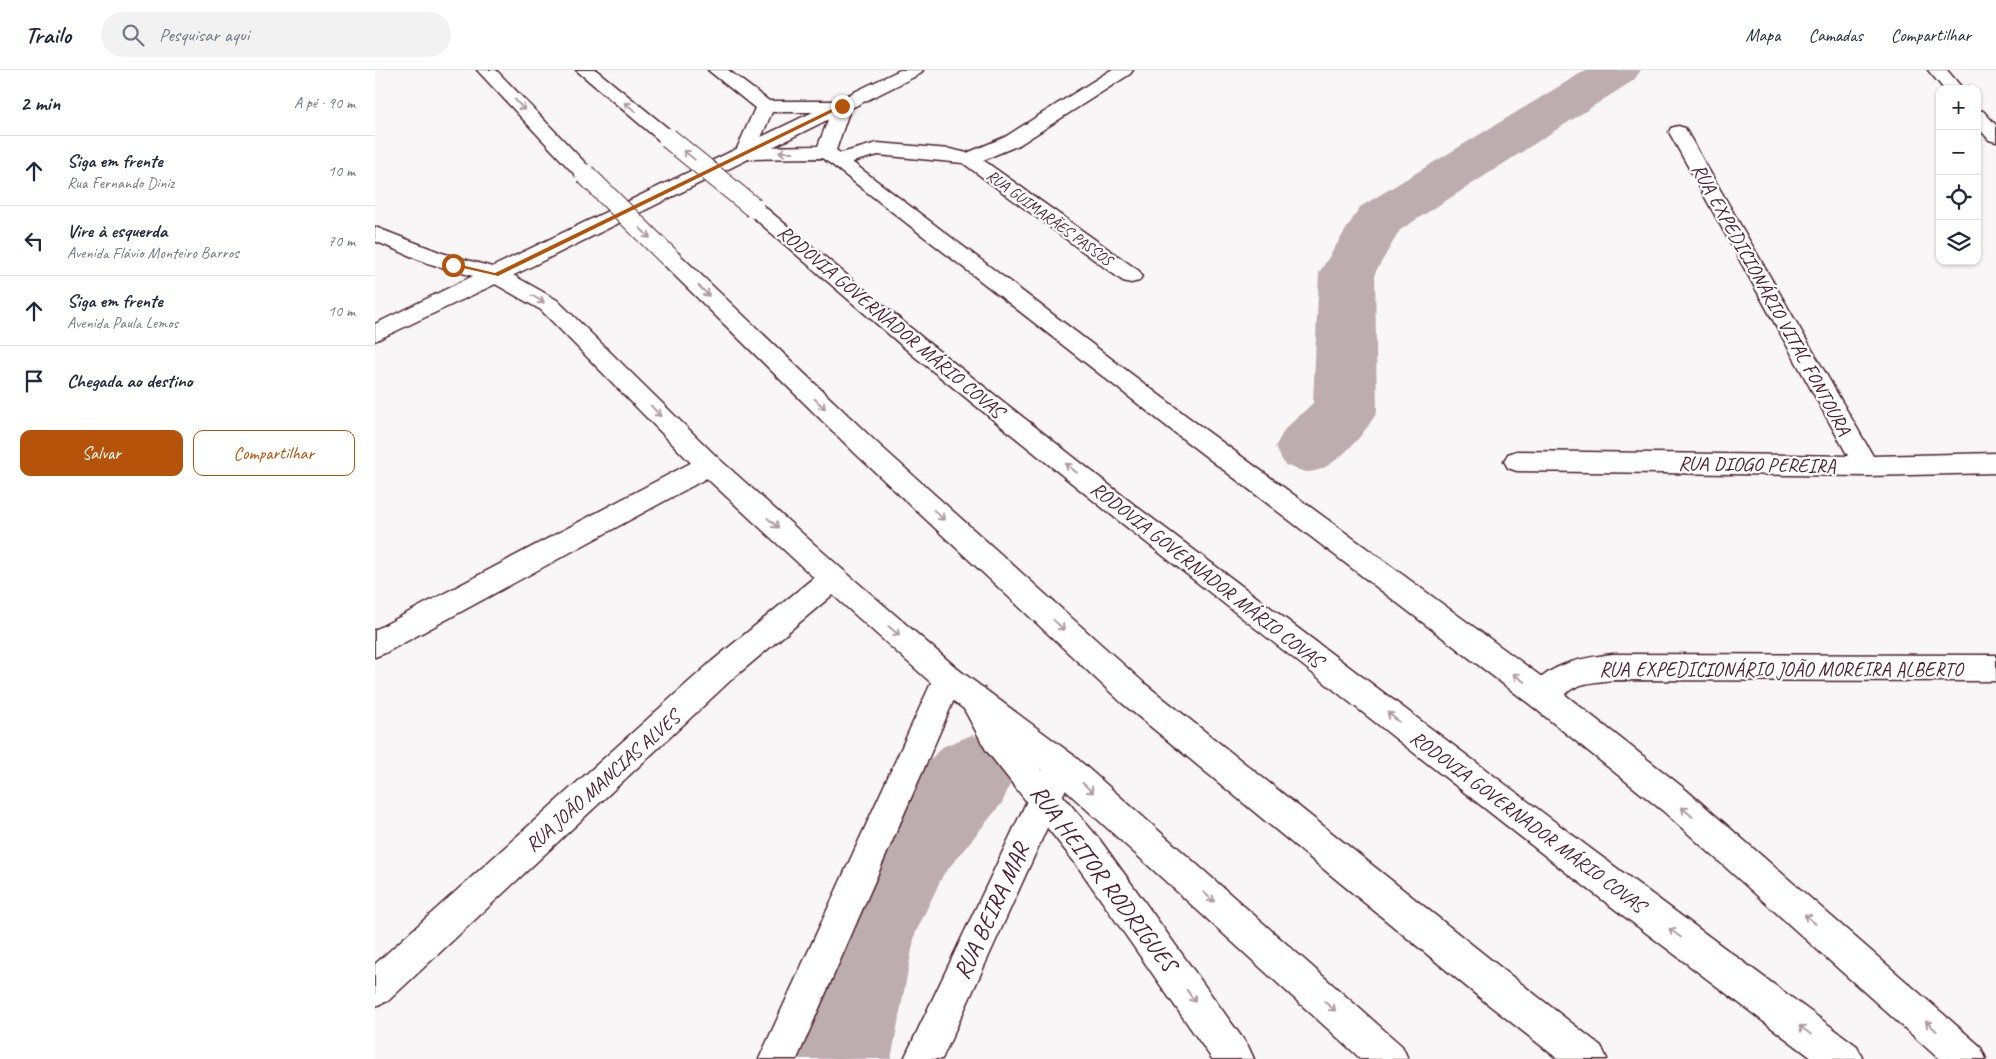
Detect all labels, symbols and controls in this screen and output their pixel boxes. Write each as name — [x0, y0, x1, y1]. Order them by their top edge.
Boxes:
search box — [101, 12, 451, 57]
text: Trailo — [25, 20, 71, 50]
icon: search — [119, 21, 147, 49]
text: Pesquisar aqui — [159, 23, 249, 47]
text: Mapa — [1746, 24, 1780, 46]
text: Camadas — [1808, 24, 1863, 46]
text: Compartilhar — [1891, 24, 1971, 46]
map controls — [1936, 85, 1981, 265]
button: + — [1936, 85, 1981, 130]
text: 2 min — [20, 90, 60, 116]
text: A pé · 90 m — [294, 93, 355, 113]
route end — [831, 95, 854, 118]
one-way arrow — [514, 99, 526, 112]
one-way arrow — [624, 101, 637, 112]
button: − — [1936, 130, 1981, 175]
one-way arrow — [778, 148, 794, 157]
text: Siga em frente — [67, 149, 163, 173]
one-way arrow — [683, 149, 696, 160]
icon: ahead — [20, 157, 48, 185]
street label: RUA EXPEDICIONÁRIO VITAL FONTOURA — [1686, 159, 1857, 440]
text: 10 m — [328, 161, 355, 181]
street label: RUA GUIMARÃES PASSOS — [983, 165, 1118, 271]
text: Rua Fernando Diniz — [67, 173, 174, 193]
button: locate — [1936, 175, 1981, 220]
text: Vire à esquerda — [67, 219, 167, 243]
street label: RODOVIA GOVERNADOR MÁRIO COVAS — [773, 219, 1012, 426]
button: layers — [1936, 220, 1981, 265]
icon: left — [20, 227, 48, 255]
one-way arrow — [638, 227, 651, 239]
text: 70 m — [328, 231, 355, 251]
text: Avenida Flávio Monteiro Barros — [67, 243, 239, 263]
route start — [442, 254, 465, 277]
one-way arrow — [698, 285, 710, 297]
text: Siga em frente — [67, 289, 163, 313]
one-way arrow — [531, 294, 546, 304]
icon: ahead — [20, 297, 48, 325]
text: 10 m — [328, 301, 355, 321]
text: Avenida Paula Lemos — [67, 313, 178, 333]
icon: arrive — [20, 367, 48, 395]
text: Chegada ao destino — [67, 369, 193, 393]
one-way arrow — [814, 398, 827, 410]
one-way arrow — [649, 405, 662, 417]
button: Salvar — [20, 430, 183, 476]
button: Compartilhar — [193, 430, 355, 476]
street label: RUA DIOGO PEREIRA — [1678, 451, 1837, 478]
one-way arrow — [1064, 463, 1077, 474]
street label: RODOVIA GOVERNADOR MÁRIO COVAS — [1086, 476, 1331, 675]
one-way arrow — [932, 509, 945, 521]
one-way arrow — [766, 517, 779, 529]
one-way arrow — [1052, 619, 1065, 631]
one-way arrow — [887, 626, 900, 637]
street label: RUA EXPEDICIONÁRIO JOÃO MOREIRA ALBERTO — [1599, 657, 1965, 682]
one-way arrow — [1512, 673, 1526, 683]
street label: RUA JOÃO MANCIAS ALVES — [520, 703, 688, 857]
one-way arrow — [1387, 712, 1400, 723]
street label: RODOVIA GOVERNADOR MÁRIO COVAS — [1405, 725, 1653, 920]
street label: RUA HEITOR RODRIGUES — [1024, 779, 1186, 980]
one-way arrow — [1081, 783, 1094, 794]
one-way arrow — [1681, 806, 1694, 817]
street label: RUA BEIRA MAR — [946, 837, 1036, 984]
one-way arrow — [1202, 891, 1215, 903]
one-way arrow — [1803, 913, 1816, 924]
one-way arrow — [1669, 927, 1682, 938]
one-way arrow — [1186, 989, 1196, 1003]
one-way arrow — [1323, 1000, 1336, 1012]
one-way arrow — [1925, 1021, 1938, 1032]
one-way arrow — [1798, 1025, 1812, 1035]

